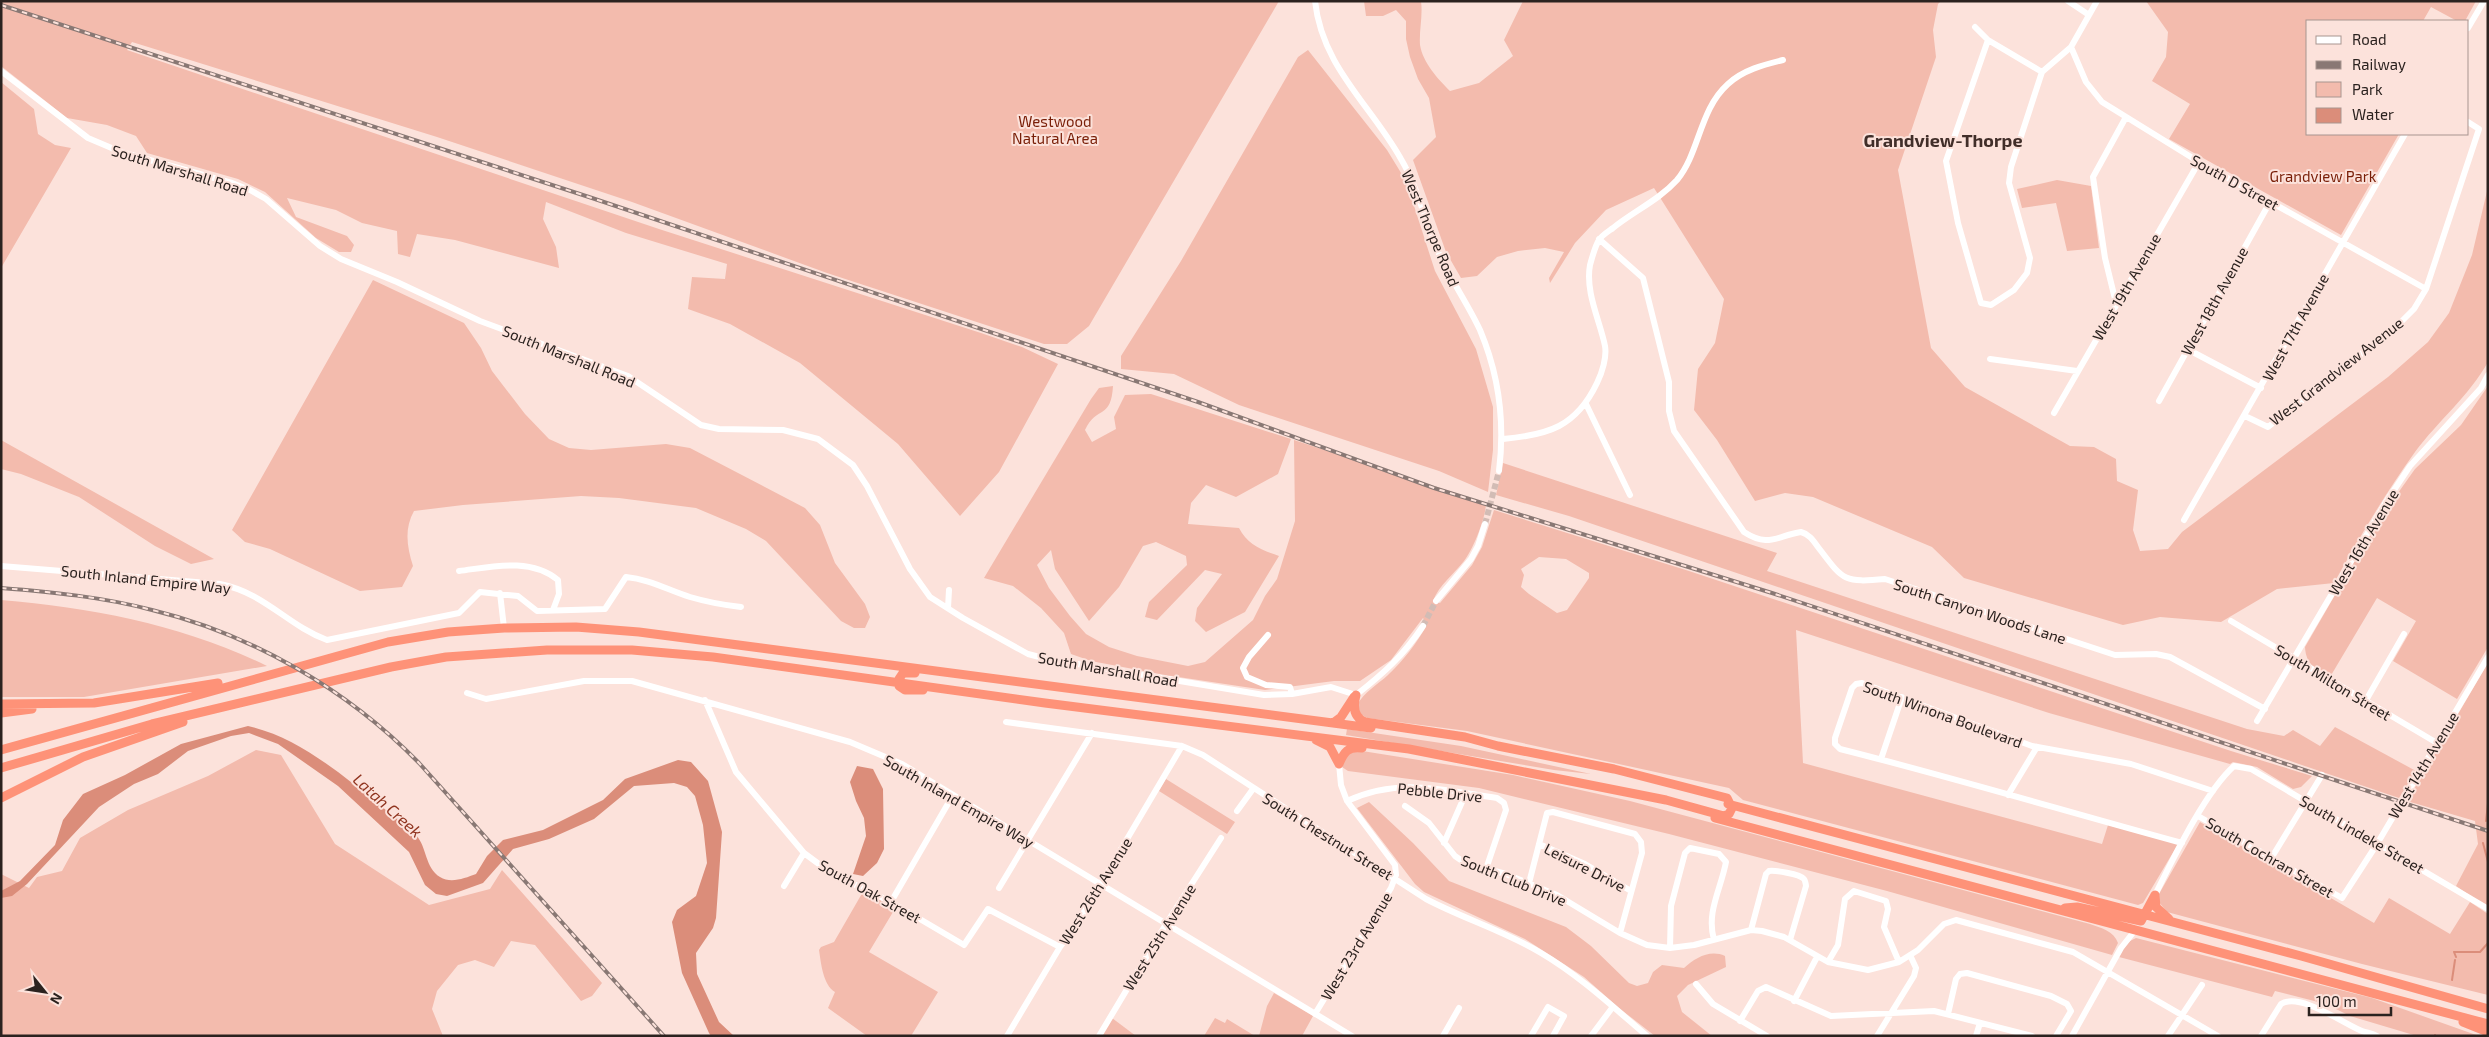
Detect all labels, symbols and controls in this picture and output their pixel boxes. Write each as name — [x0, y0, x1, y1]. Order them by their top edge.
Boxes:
legend — [2306, 20, 2469, 135]
text: Road — [2352, 30, 2387, 48]
text: Railway — [2352, 55, 2406, 73]
text: Park — [2352, 80, 2383, 98]
text: Water — [2352, 105, 2394, 123]
park label: Westwood Natural Area — [1012, 112, 1098, 147]
district label: Grandview-Thorpe — [1863, 129, 2023, 151]
street label: South Marshall Road — [110, 141, 250, 199]
street label: South D Street — [2188, 150, 2283, 214]
street label: West Thorpe Road — [1398, 167, 1464, 289]
park label: Grandview Park — [2270, 167, 2377, 185]
street label: West 19th Avenue — [2088, 230, 2164, 344]
street label: West 18th Avenue — [2177, 244, 2251, 358]
street label: West 17th Avenue — [2258, 270, 2332, 384]
street label: West Grandview Avenue — [2266, 313, 2406, 429]
street label: South Marshall Road — [500, 321, 638, 391]
street label: West 16th Avenue — [2324, 486, 2402, 598]
street label: South Inland Empire Way — [60, 561, 232, 597]
street label: South Canyon Woods Lane — [1891, 575, 2069, 647]
street label: South Milton Street — [2272, 640, 2395, 724]
street label: South Marshall Road — [1037, 648, 1179, 690]
street label: South Winona Boulevard — [1861, 677, 2025, 751]
street label: West 14th Avenue — [2384, 708, 2462, 822]
street label: South Inland Empire Way — [881, 751, 1037, 851]
water label: Latah Creek — [350, 769, 426, 841]
street label: Pebble Drive — [1397, 779, 1483, 805]
street label: South Chestnut Street — [1260, 789, 1397, 884]
street label: South Lindeke Street — [2297, 791, 2428, 877]
street label: South Cochran Street — [2203, 813, 2337, 901]
street label: West 26th Avenue — [1055, 834, 1135, 948]
street label: Leisure Drive — [1542, 839, 1628, 895]
street label: South Club Drive — [1459, 851, 1569, 909]
street label: South Oak Street — [816, 855, 924, 927]
street label: West 25th Avenue — [1119, 880, 1199, 994]
street label: West 23rd Avenue — [1317, 889, 1395, 1003]
north arrow — [20, 967, 70, 1017]
scale bar — [2309, 984, 2392, 1016]
text: N — [47, 990, 67, 1007]
text: 100 m — [2316, 992, 2357, 1010]

